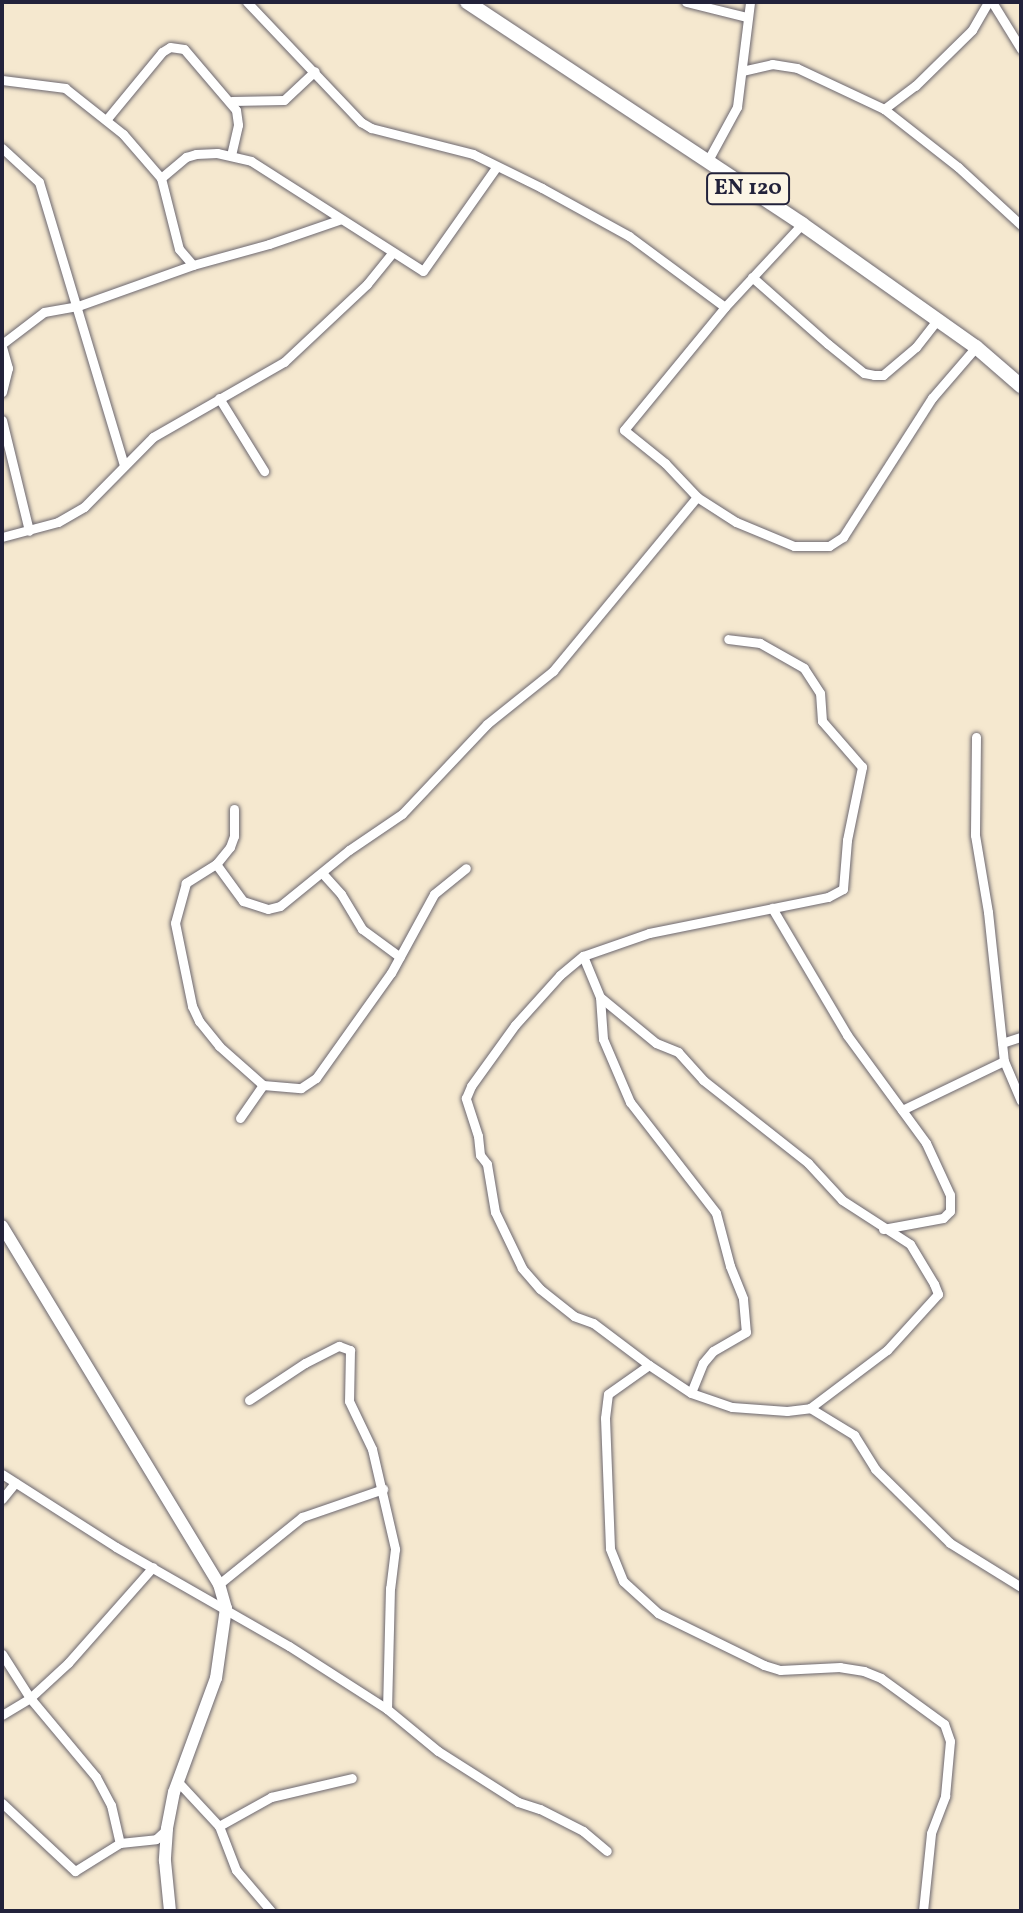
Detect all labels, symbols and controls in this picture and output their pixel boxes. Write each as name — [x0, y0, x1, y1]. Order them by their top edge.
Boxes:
road number: EN 120 — [706, 171, 790, 207]

